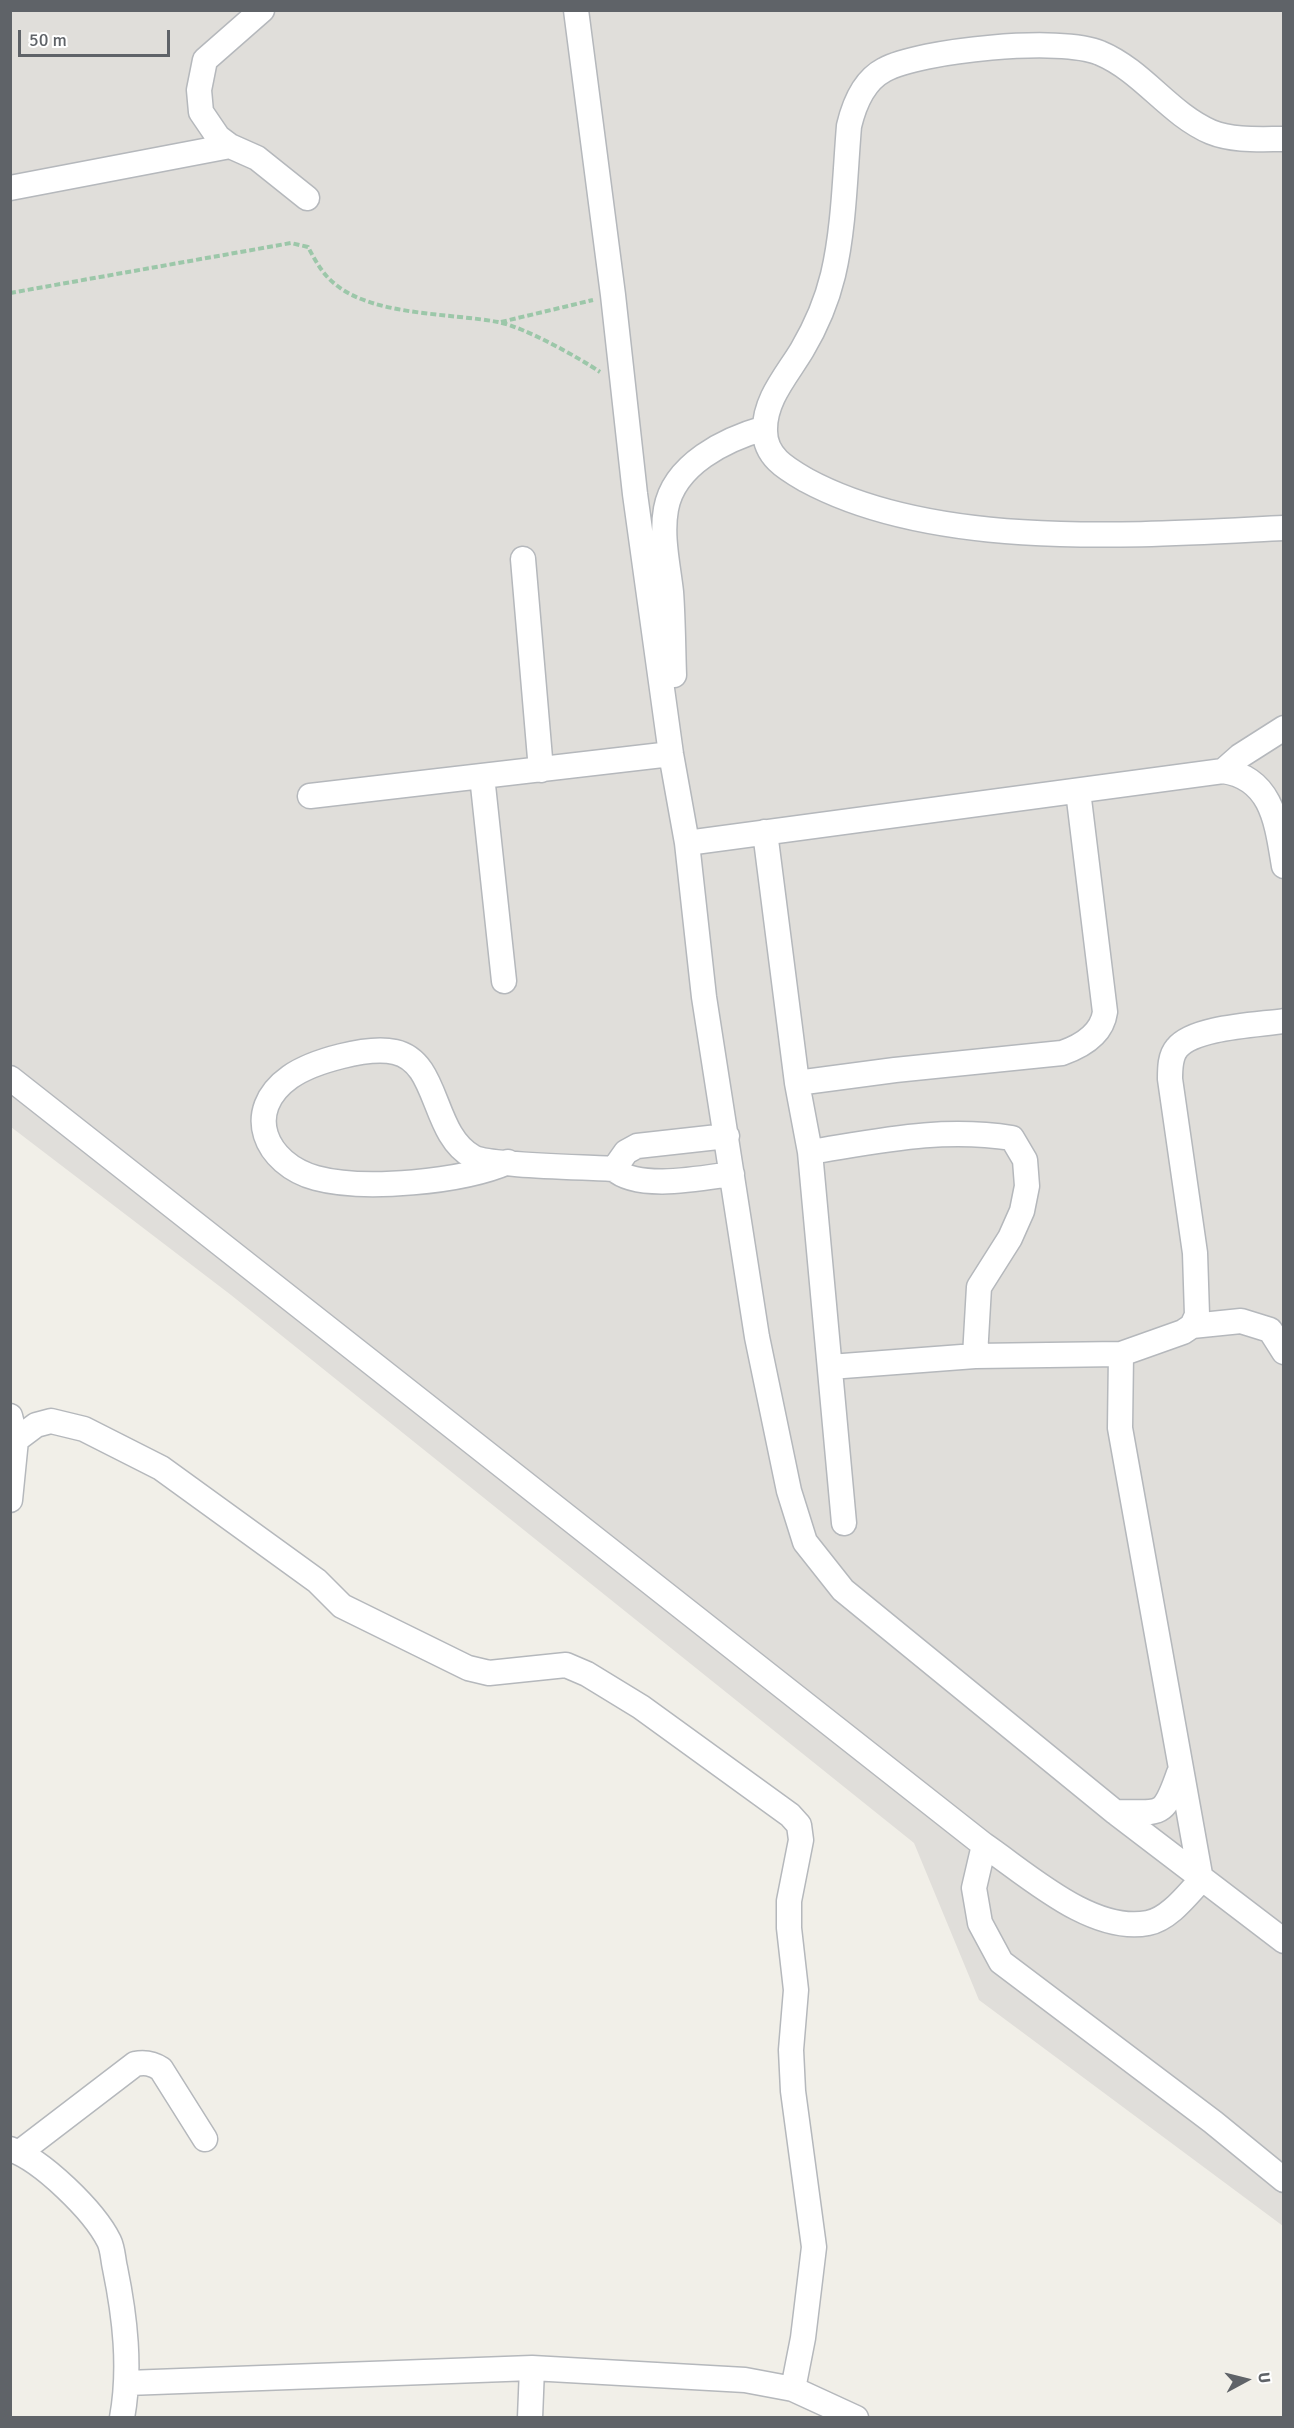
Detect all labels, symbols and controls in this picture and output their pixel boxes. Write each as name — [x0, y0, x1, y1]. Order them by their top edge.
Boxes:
scale bar — [21, 18, 172, 56]
text: 50 m — [29, 29, 67, 51]
north arrow — [1216, 2350, 1276, 2410]
text: U — [1253, 2371, 1274, 2384]

